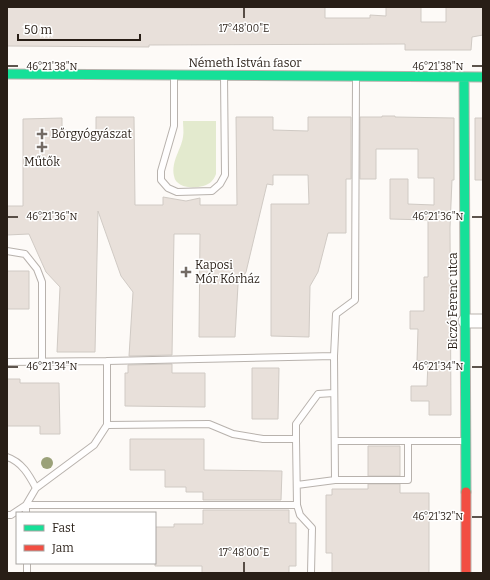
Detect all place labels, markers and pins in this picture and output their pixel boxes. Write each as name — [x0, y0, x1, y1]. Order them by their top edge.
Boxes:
place label: Bőrgyógyászat — [51, 127, 132, 141]
marker: Bőrgyógyászat — [36, 128, 48, 140]
marker: Műtők — [36, 141, 48, 153]
place label: Műtők — [24, 155, 60, 169]
place label: Kaposi Mór Kórház — [195, 258, 260, 286]
marker: Kaposi Mór Kórház — [180, 266, 192, 278]

